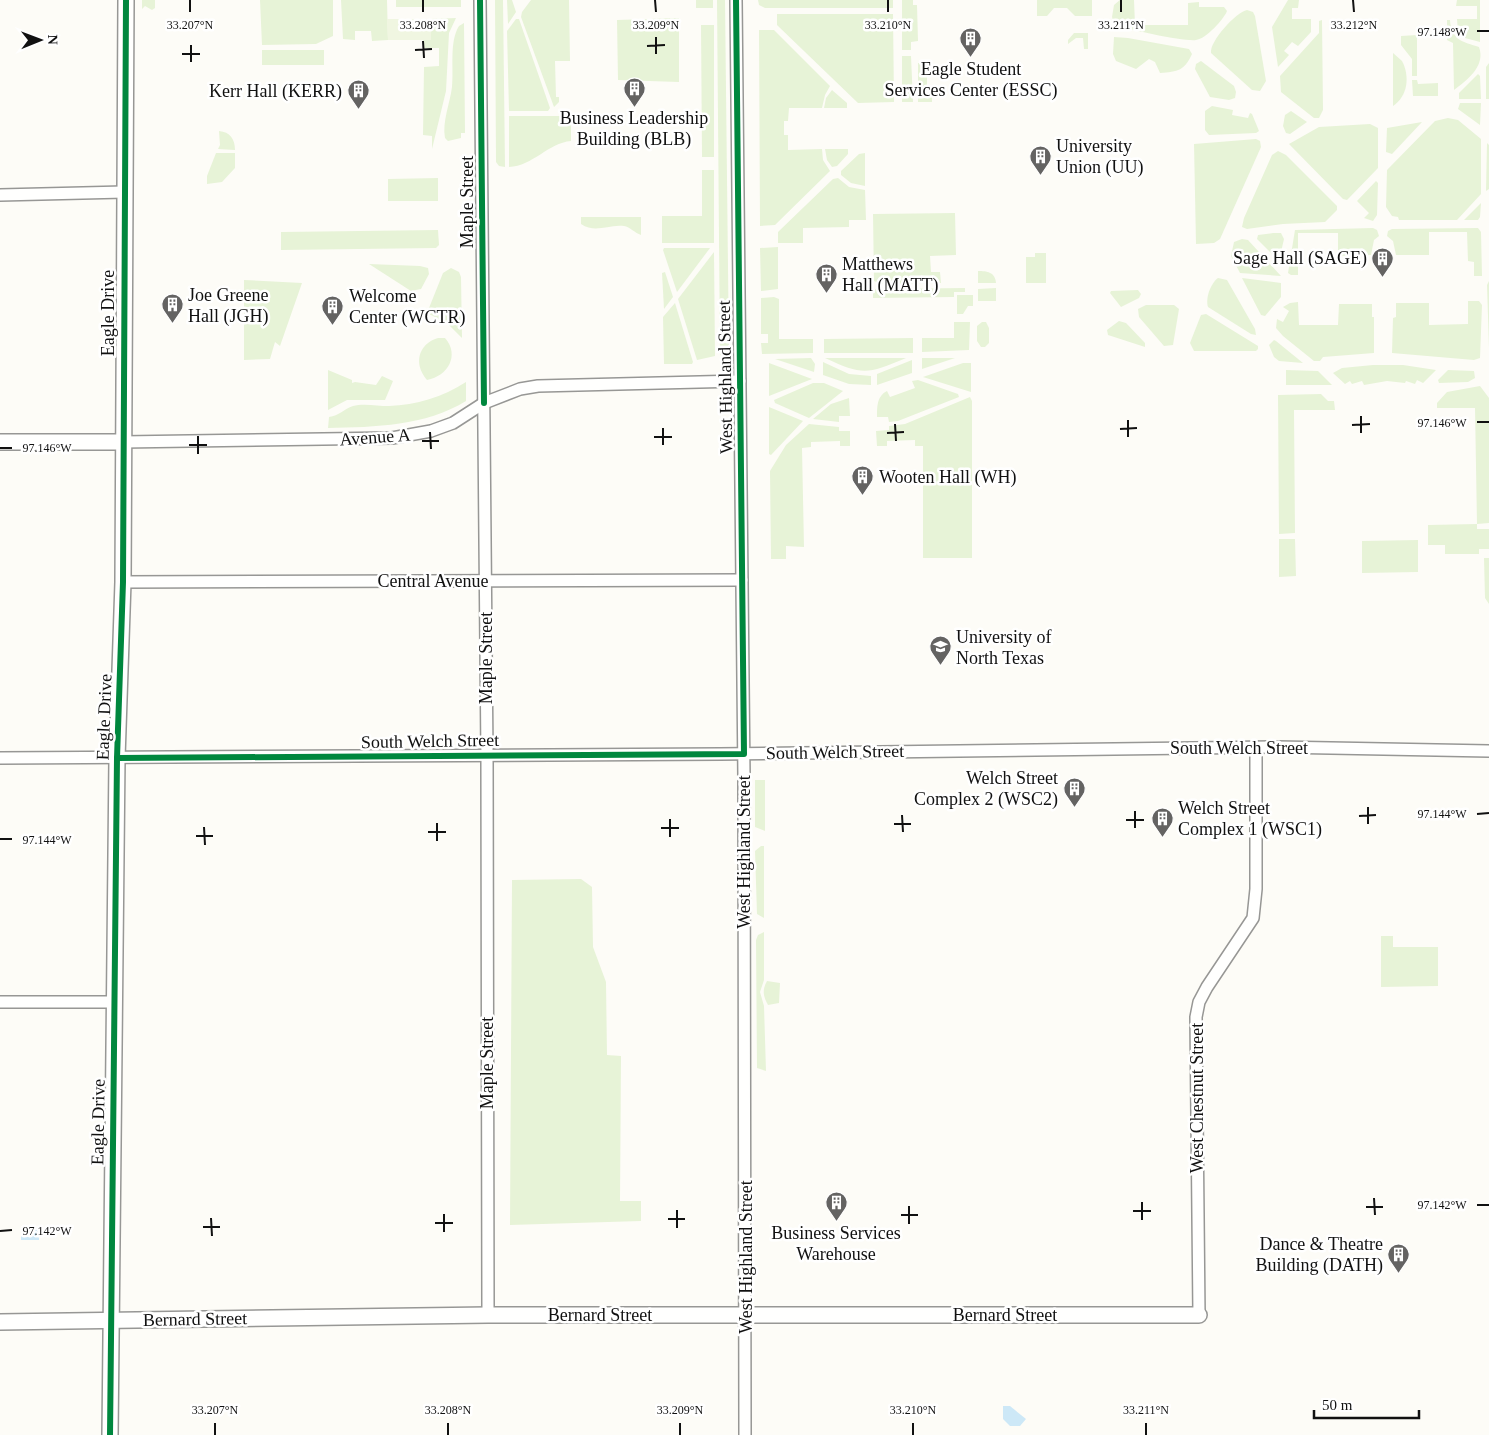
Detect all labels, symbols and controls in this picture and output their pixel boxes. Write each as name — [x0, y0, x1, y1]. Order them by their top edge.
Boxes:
north arrow — [15, 15, 65, 65]
text: 33.207°N — [167, 18, 214, 32]
text: 33.208°N — [400, 18, 447, 32]
text: 33.209°N — [633, 18, 680, 32]
text: 33.210°N — [865, 18, 912, 32]
text: 33.211°N — [1098, 18, 1144, 32]
text: 33.212°N — [1331, 18, 1378, 32]
text: 97.148°W — [1417, 25, 1467, 39]
building icon: Eagle Student Services Center (ESSC) — [959, 27, 983, 58]
text: N — [45, 35, 60, 45]
place label: Eagle Student Services Center (ESSC) — [885, 59, 1057, 101]
building icon: Business Leadership Building (BLB) — [622, 76, 646, 107]
building icon: Kerr Hall (KERR) — [346, 79, 370, 110]
place label: Kerr Hall (KERR) — [209, 81, 342, 102]
place label: Business Leadership Building (BLB) — [560, 108, 708, 150]
place label: University Union (UU) — [1056, 136, 1144, 178]
building icon: University Union (UU) — [1028, 144, 1052, 175]
street label: Maple Street — [457, 156, 477, 248]
building icon: Sage Hall (SAGE) — [1371, 246, 1395, 277]
place label: Sage Hall (SAGE) — [1233, 248, 1367, 269]
place label: Matthews Hall (MATT) — [842, 254, 938, 296]
building icon: Matthews Hall (MATT) — [814, 262, 838, 293]
street label: Eagle Drive — [98, 270, 118, 356]
place label: Joe Greene Hall (JGH) — [188, 285, 268, 327]
place label: Welcome Center (WCTR) — [349, 286, 465, 328]
building icon: Joe Greene Hall (JGH) — [160, 293, 184, 324]
building icon: Welcome Center (WCTR) — [321, 294, 345, 325]
street label: West Highland Street — [714, 300, 736, 454]
text: 97.146°W — [1417, 416, 1467, 430]
street label: Avenue A — [339, 425, 411, 449]
text: 97.146°W — [22, 441, 72, 455]
building icon: Wooten Hall (WH) — [851, 465, 875, 496]
place label: Wooten Hall (WH) — [879, 467, 1017, 488]
street label: Central Avenue — [377, 571, 489, 591]
street label: Maple Street — [476, 612, 496, 704]
place label: University of North Texas — [956, 627, 1051, 668]
school or university icon: University of North Texas — [928, 635, 952, 666]
street label: Eagle Drive — [92, 673, 116, 761]
street label: South Welch Street — [361, 730, 499, 752]
street label: South Welch Street — [1170, 738, 1308, 758]
street label: South Welch Street — [766, 741, 904, 763]
place label: Welch Street Complex 2 (WSC2) — [914, 768, 1058, 810]
street label: West Highland Street — [734, 775, 754, 929]
building icon: Welch Street Complex 2 (WSC2) — [1062, 776, 1086, 807]
place label: Welch Street Complex 1 (WSC1) — [1178, 798, 1322, 840]
building icon: Welch Street Complex 1 (WSC1) — [1150, 806, 1174, 837]
text: 97.144°W — [1417, 807, 1467, 821]
text: 97.144°W — [22, 833, 72, 847]
street label: Maple Street — [477, 1017, 497, 1109]
street label: West Chestnut Street — [1187, 1023, 1207, 1173]
street label: Eagle Drive — [87, 1079, 109, 1165]
street label: West Highland Street — [736, 1180, 756, 1334]
building icon: Business Services Warehouse — [824, 1191, 848, 1222]
text: 97.142°W — [1417, 1198, 1467, 1212]
place label: Business Services Warehouse — [771, 1223, 901, 1264]
text: 97.142°W — [22, 1224, 72, 1238]
place label: Dance & Theatre Building (DATH) — [1256, 1234, 1383, 1276]
building icon: Dance & Theatre Building (DATH) — [1387, 1242, 1411, 1273]
street label: Bernard Street — [548, 1305, 652, 1325]
street label: Bernard Street — [953, 1305, 1057, 1325]
street label: Bernard Street — [143, 1308, 247, 1330]
scale bar — [1314, 1388, 1419, 1420]
text: 50 m — [1322, 1397, 1353, 1413]
text: 33.207°N — [192, 1403, 239, 1417]
text: 33.208°N — [425, 1403, 472, 1417]
text: 33.209°N — [657, 1403, 704, 1417]
text: 33.210°N — [890, 1403, 937, 1417]
text: 33.211°N — [1123, 1403, 1169, 1417]

